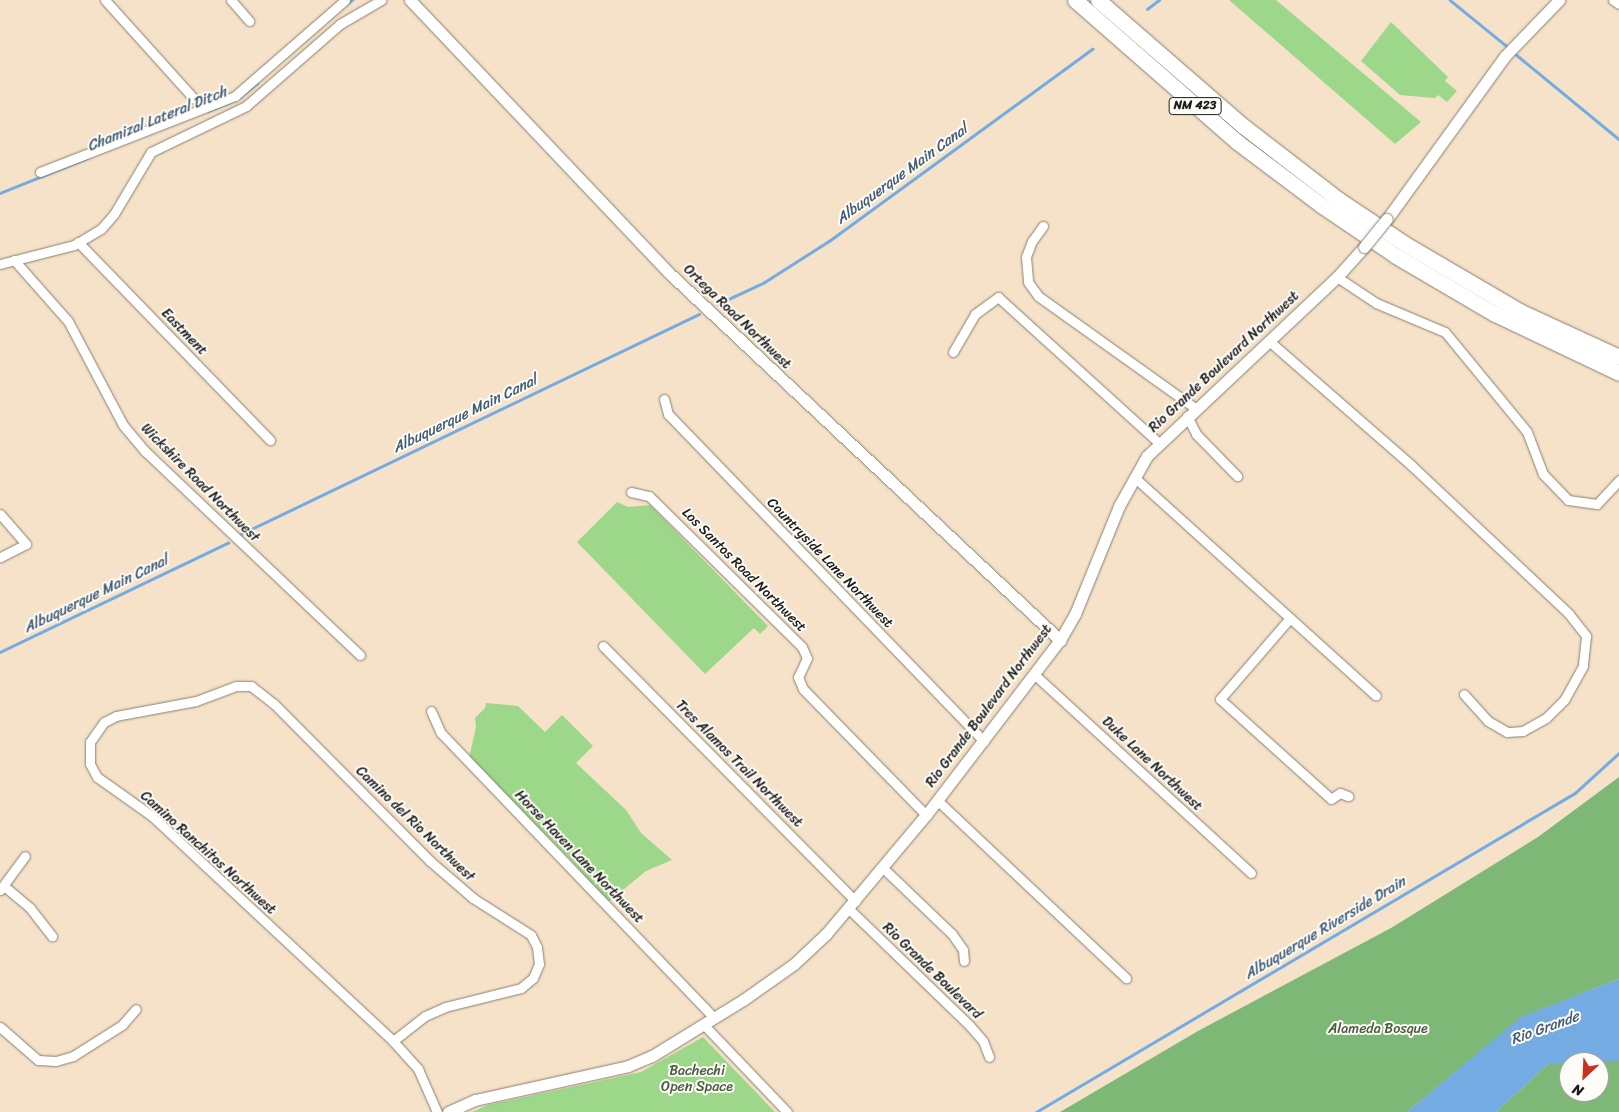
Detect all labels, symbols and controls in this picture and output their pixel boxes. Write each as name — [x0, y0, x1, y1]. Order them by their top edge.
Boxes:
water label: Chamizal Lateral Ditch — [85, 83, 229, 155]
road number: NM 423 — [1168, 96, 1222, 115]
water label: Albuquerque Main Canal — [833, 120, 971, 228]
street label: Ortega Road Northwest — [679, 261, 795, 373]
street label: Rio Grande Boulevard Northwest — [1145, 288, 1303, 436]
street label: Eastment — [157, 305, 211, 359]
water label: Albuquerque Main Canal — [390, 371, 540, 457]
street label: Wickshire Road Northwest — [137, 420, 263, 546]
street label: Countryside Lane Northwest — [763, 494, 897, 632]
street label: Los Santos Road Northwest — [679, 505, 809, 635]
water label: Albuquerque Main Canal — [21, 551, 171, 637]
street label: Rio Grande Boulevard Northwest — [922, 621, 1056, 791]
street label: Tres Alamos Trail Northwest — [672, 697, 806, 831]
street label: Duke Lane Northwest — [1098, 713, 1206, 815]
street label: Camino del Rio Northwest — [352, 763, 478, 885]
street label: Camino Ranchitos Northwest — [136, 787, 280, 919]
street label: Horse Haven Lane Northwest — [511, 787, 647, 927]
water label: Albuquerque Riverside Drain — [1241, 873, 1409, 983]
street label: Rio Grande Boulevard — [879, 919, 985, 1023]
water label: Rio Grande — [1508, 1007, 1582, 1049]
park label: Alameda Bosque — [1328, 1021, 1428, 1037]
north arrow — [1559, 1052, 1609, 1102]
park label: Bachechi Open Space — [661, 1063, 733, 1096]
text: N — [1568, 1077, 1588, 1104]

